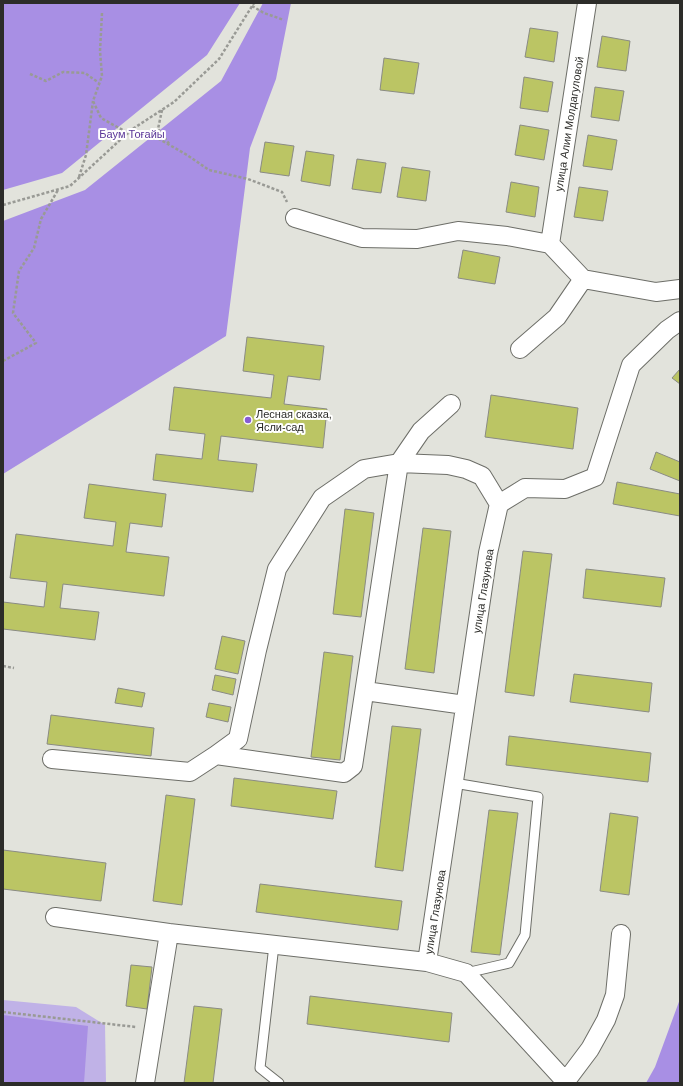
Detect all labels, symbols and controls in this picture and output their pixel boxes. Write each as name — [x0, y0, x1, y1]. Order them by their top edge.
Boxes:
street label: улица Алии Молдагуловой — [552, 56, 586, 192]
park label: Баум Тоғайы — [99, 128, 165, 140]
place label: Лесная сказка, Ясли-сад — [256, 408, 332, 433]
marker: Лесная сказка, Ясли-сад — [243, 415, 253, 425]
street label: улица Глазунова — [470, 547, 496, 634]
street label: улица Глазунова — [422, 868, 448, 955]

